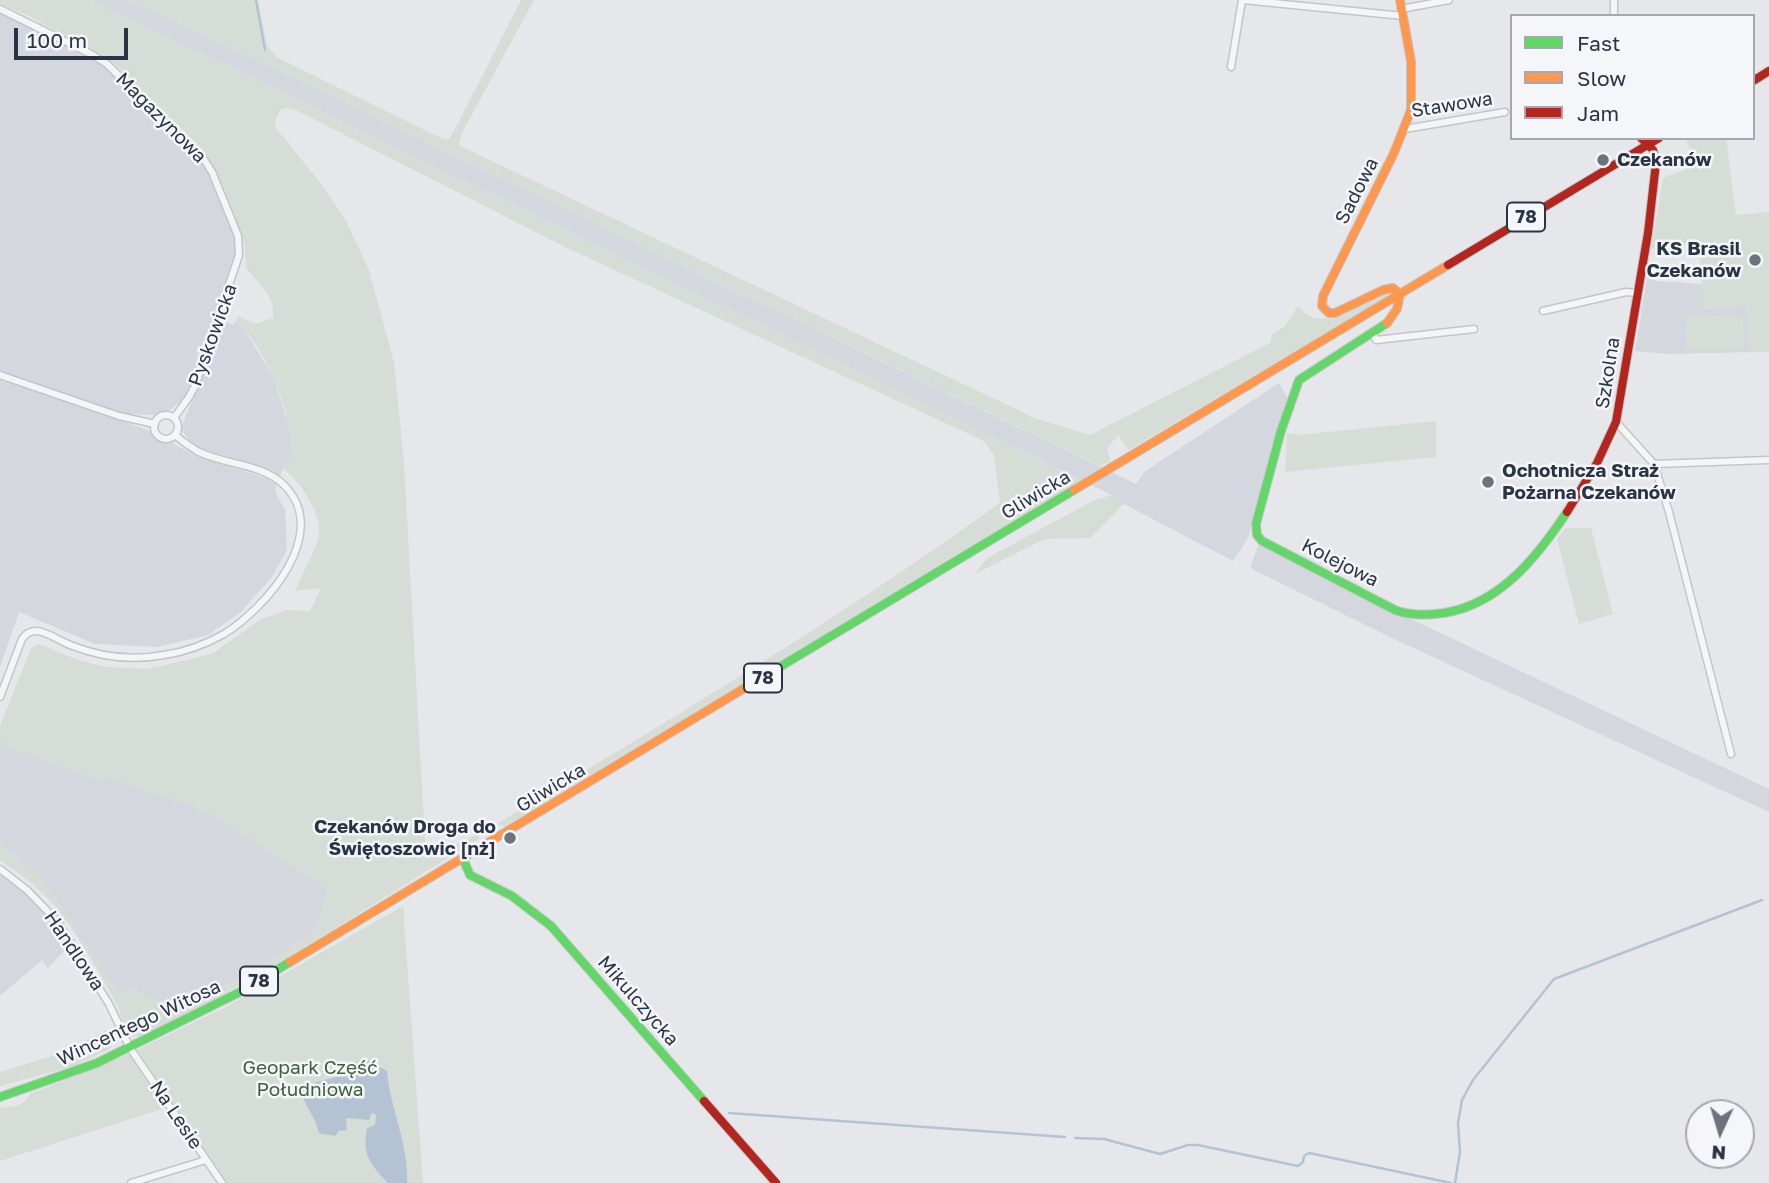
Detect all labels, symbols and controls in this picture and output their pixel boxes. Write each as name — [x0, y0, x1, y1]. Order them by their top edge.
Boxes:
scale bar — [18, 14, 131, 58]
legend — [1510, 14, 1755, 140]
text: 100 m — [27, 27, 87, 53]
text: Fast — [1577, 30, 1620, 56]
text: Slow — [1577, 65, 1626, 91]
street label: Magazynowa — [111, 68, 211, 168]
street label: Stawowa — [1410, 87, 1494, 123]
text: Jam — [1577, 100, 1619, 126]
place label: Czekanów — [1617, 149, 1712, 171]
marker: Czekanów — [1595, 152, 1611, 168]
street label: Sadowa — [1331, 154, 1383, 228]
road number: 78 — [1507, 202, 1545, 232]
place label: KS Brasil Czekanów — [1646, 238, 1741, 282]
marker: KS Brasil Czekanów — [1747, 252, 1763, 268]
street label: Pyskowicka — [184, 281, 242, 389]
street label: Szkolna — [1591, 336, 1625, 410]
place label: Ochotnicza Straż Pożarna Czekanów — [1502, 460, 1676, 504]
street label: Gliwicka — [997, 465, 1075, 525]
marker: Ochotnicza Straż Pożarna Czekanów — [1480, 474, 1496, 490]
street label: Kolejowa — [1298, 534, 1382, 592]
road number: 78 — [744, 664, 782, 692]
street label: Gliwicka — [512, 758, 590, 818]
place label: Czekanów Droga do Świętoszowic [nż] — [314, 816, 496, 860]
marker: Czekanów Droga do Świętoszowic [nż] — [502, 830, 518, 846]
street label: Handlowa — [39, 907, 109, 995]
street label: Mikulczycka — [593, 951, 683, 1051]
road number: 78 — [240, 966, 278, 996]
street label: Wincentego Witosa — [54, 975, 224, 1071]
park label: Geopark Część Południowa — [243, 1057, 377, 1101]
street label: Na Lesie — [145, 1076, 207, 1154]
north arrow — [1685, 1099, 1755, 1169]
text: N — [1711, 1141, 1727, 1165]

